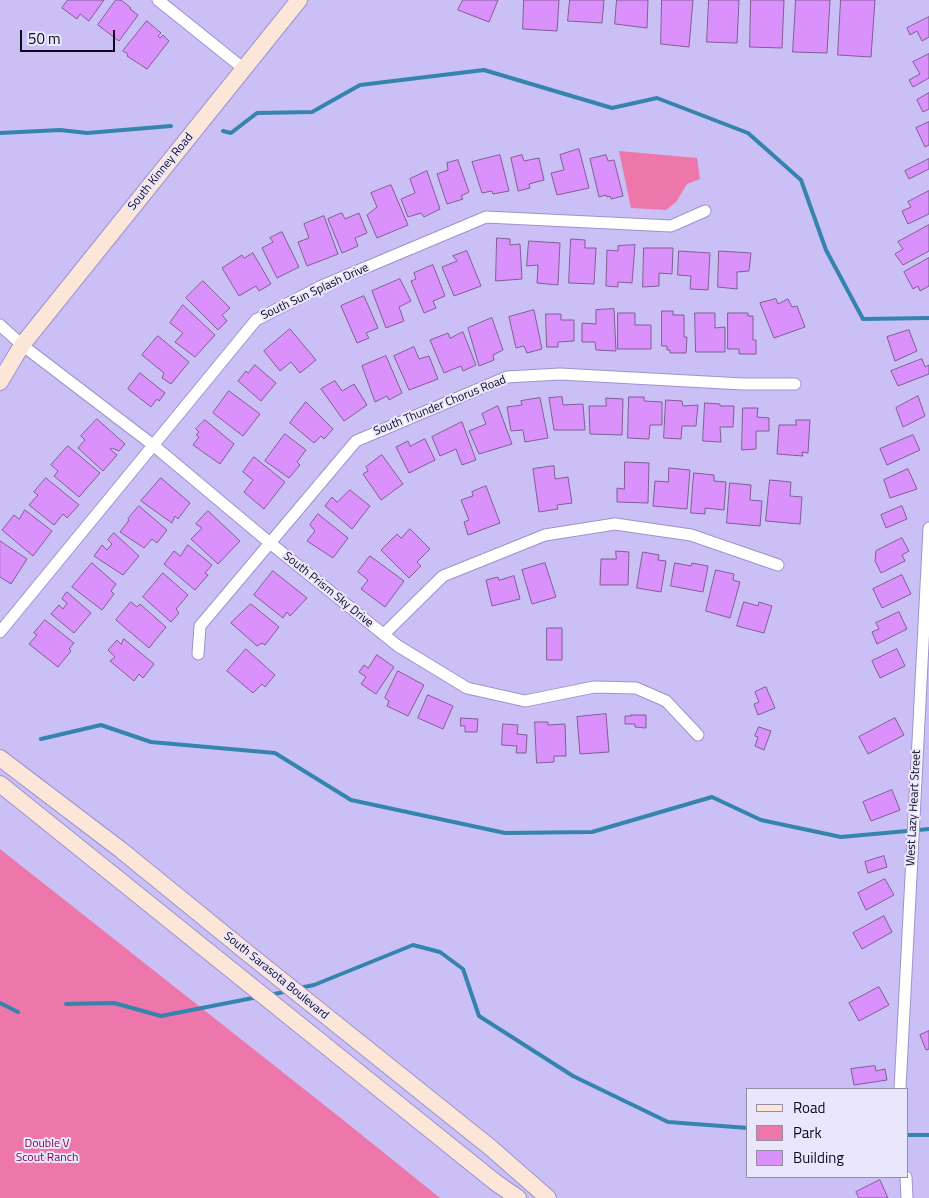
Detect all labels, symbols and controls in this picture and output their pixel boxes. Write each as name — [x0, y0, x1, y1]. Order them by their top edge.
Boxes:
scale bar — [22, 20, 118, 52]
text: 50 m — [28, 27, 61, 50]
street label: South Kinney Road — [125, 130, 197, 214]
street label: South Sun Splash Drive — [259, 261, 371, 323]
street label: South Thunder Chorus Road — [372, 373, 508, 439]
street label: South Prism Sky Drive — [280, 549, 376, 631]
street label: West Lazy Heart Street — [904, 749, 924, 867]
street label: South Sarasota Boulevard — [221, 929, 331, 1023]
legend — [746, 1088, 909, 1178]
text: Road — [793, 1096, 825, 1119]
text: Park — [793, 1121, 822, 1144]
park label: Double V Scout Ranch — [16, 1137, 78, 1165]
text: Building — [793, 1146, 844, 1169]

